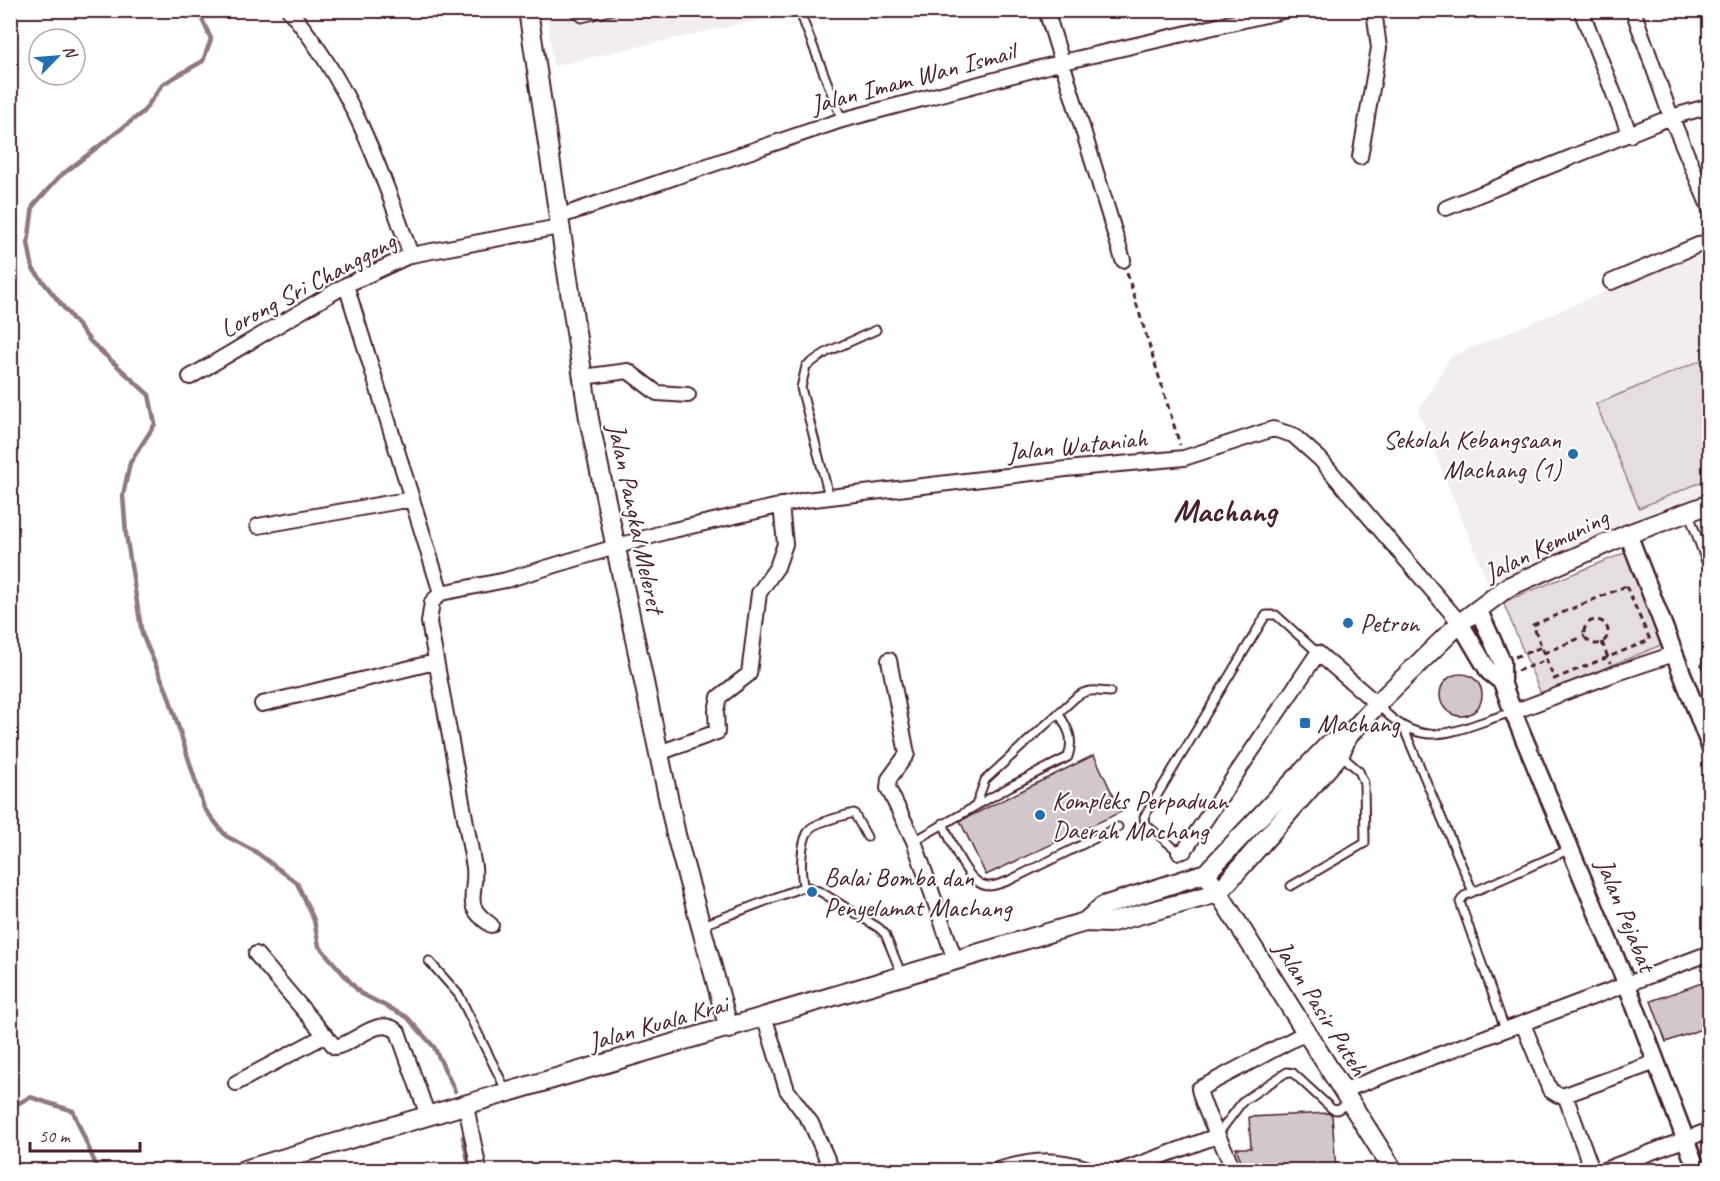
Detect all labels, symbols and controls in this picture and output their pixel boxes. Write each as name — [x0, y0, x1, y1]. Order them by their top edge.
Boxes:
north arrow — [27, 27, 87, 87]
street label: Jalan Imam Wan Ismail — [805, 34, 1023, 122]
text: N — [59, 42, 82, 63]
street label: Lorong Sri Changgong — [214, 224, 403, 345]
street label: Jalan Pangkal Meleret — [599, 419, 673, 619]
street label: Jalan Wataniah — [1004, 421, 1150, 469]
place label: Sekolah Kebangsaan Machang (1) — [1383, 423, 1562, 486]
marker: Sekolah Kebangsaan Machang (1) — [1566, 447, 1580, 461]
district label: Machang — [1173, 490, 1279, 531]
street label: Jalan Kemuning — [1477, 500, 1615, 590]
place label: Petron — [1360, 607, 1420, 640]
marker: Petron — [1341, 616, 1355, 630]
place label: Machang — [1317, 707, 1401, 740]
marker: Machang — [1298, 716, 1312, 730]
place label: Kompleks Perpaduan Daerah Machang — [1052, 784, 1229, 847]
marker: Kompleks Perpaduan Daerah Machang — [1033, 808, 1047, 822]
street label: Jalan Pejabat — [1588, 852, 1664, 979]
place label: Balai Bomba dan Penyelamat Machang — [824, 861, 1013, 924]
marker: Balai Bomba dan Penyelamat Machang — [805, 885, 819, 899]
street label: Jalan Pasir Puteh — [1265, 933, 1376, 1083]
street label: Jalan Kuala Krai — [583, 987, 734, 1059]
scale bar — [30, 1115, 140, 1153]
text: 50 m — [39, 1125, 72, 1147]

